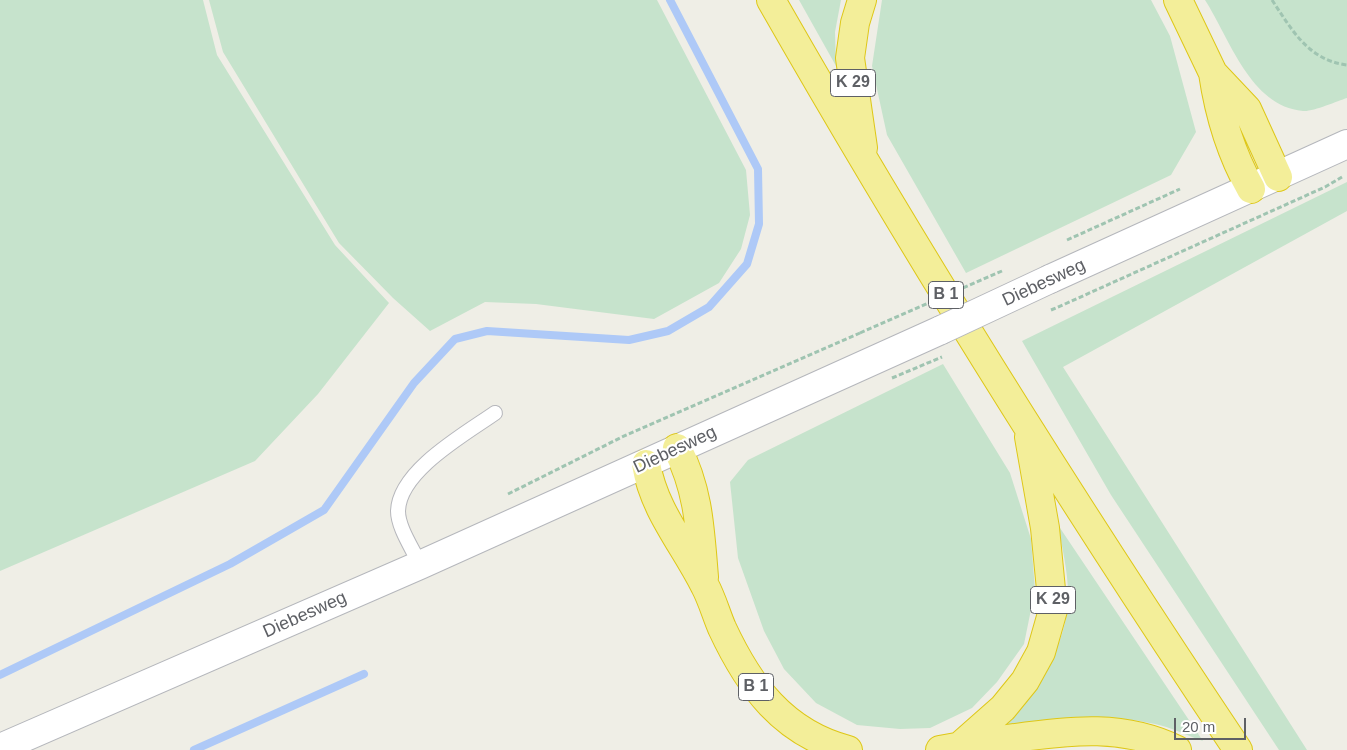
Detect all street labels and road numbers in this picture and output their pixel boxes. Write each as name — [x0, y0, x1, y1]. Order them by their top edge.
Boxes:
road number: K 29 — [830, 70, 876, 96]
street label: Diebesweg — [999, 254, 1089, 312]
road number: B 1 — [928, 282, 964, 308]
street label: Diebesweg — [630, 421, 720, 479]
road number: K 29 — [1030, 586, 1076, 614]
street label: Diebesweg — [260, 587, 350, 643]
road number: B 1 — [738, 674, 774, 700]

